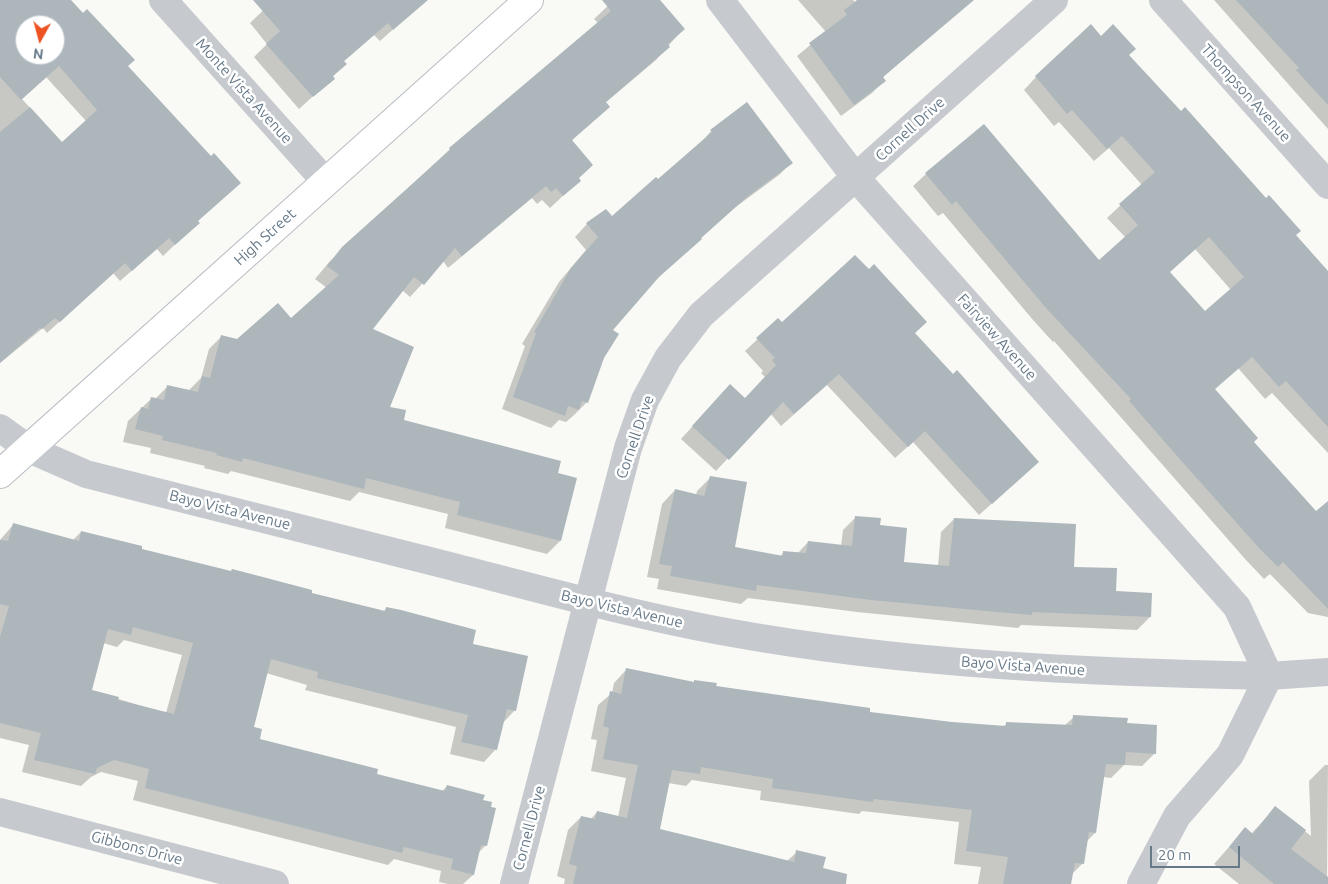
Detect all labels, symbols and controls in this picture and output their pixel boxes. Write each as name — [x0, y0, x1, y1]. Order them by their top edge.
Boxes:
north arrow — [15, 15, 65, 65]
street label: Monte Vista Avenue — [192, 35, 296, 147]
street label: Thompson Avenue — [1197, 40, 1295, 146]
text: N — [32, 45, 44, 62]
street label: Cornell Drive — [872, 93, 948, 165]
street label: High Street — [231, 205, 299, 269]
street label: Fairview Avenue — [954, 290, 1040, 384]
street label: Cornell Drive — [612, 393, 658, 481]
street label: Bayo Vista Avenue — [168, 486, 292, 534]
street label: Bayo Vista Avenue — [559, 586, 685, 632]
street label: Bayo Vista Avenue — [960, 653, 1086, 679]
street label: Cornell Drive — [509, 784, 549, 872]
street label: Gibbons Drive — [89, 827, 185, 869]
scale bar — [1153, 836, 1243, 868]
text: 20 m — [1158, 846, 1191, 863]

